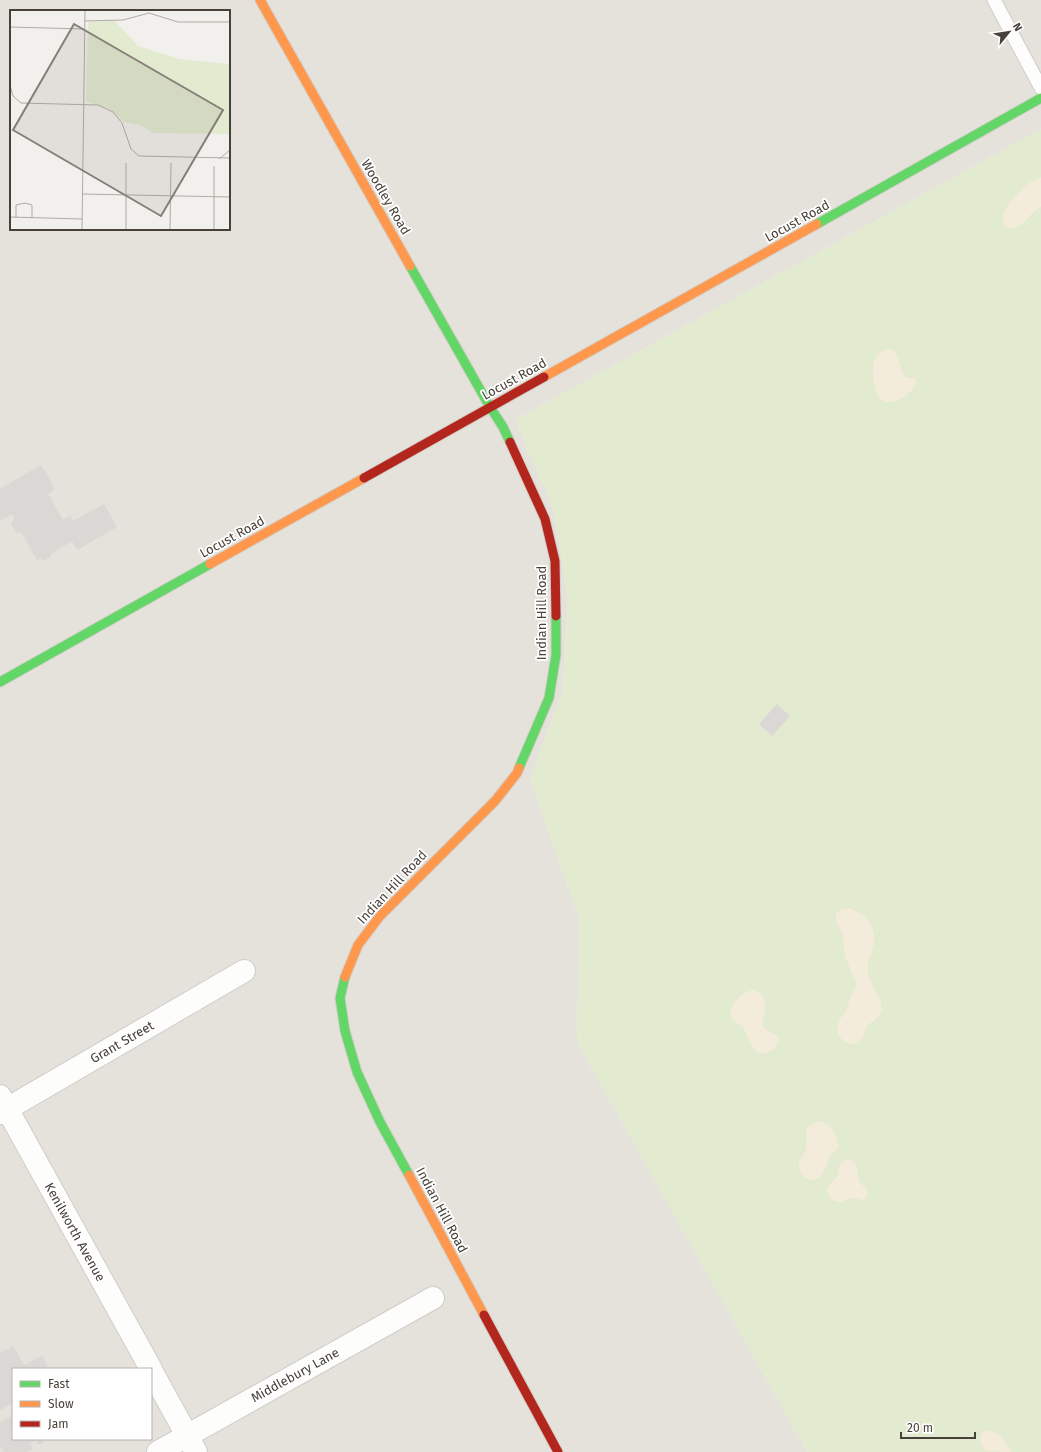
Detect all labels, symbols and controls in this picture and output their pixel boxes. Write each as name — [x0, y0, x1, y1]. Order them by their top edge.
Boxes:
inset map — [10, 10, 230, 230]
north arrow — [989, 12, 1029, 52]
text: N — [1010, 21, 1025, 34]
street label: Woodley Road — [358, 157, 414, 237]
street label: Locust Road — [762, 197, 832, 245]
street label: Locust Road — [479, 355, 549, 403]
street label: Locust Road — [197, 513, 267, 561]
street label: Indian Hill Road — [534, 566, 549, 660]
street label: Indian Hill Road — [354, 847, 430, 927]
street label: Grant Street — [88, 1018, 157, 1066]
street label: Indian Hill Road — [413, 1165, 471, 1255]
street label: Kenilworth Avenue — [42, 1180, 108, 1284]
street label: Middlebury Lane — [248, 1345, 342, 1405]
legend — [12, 1368, 152, 1440]
text: Fast — [48, 1377, 70, 1391]
text: Slow — [48, 1397, 74, 1411]
scale bar — [901, 1414, 975, 1440]
text: Jam — [48, 1417, 68, 1431]
text: 20 m — [907, 1421, 933, 1435]

